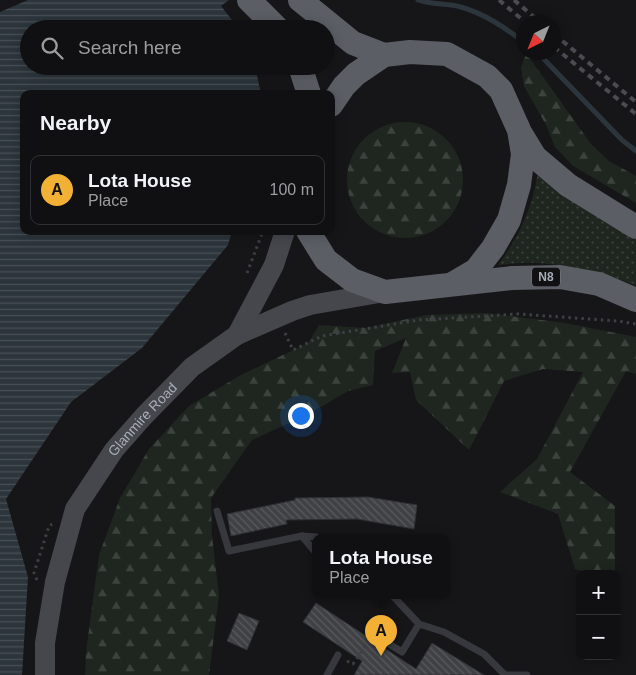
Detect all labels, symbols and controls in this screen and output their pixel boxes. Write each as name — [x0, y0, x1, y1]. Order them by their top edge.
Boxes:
north arrow — [516, 15, 561, 60]
search box — [20, 20, 335, 75]
icon: search — [38, 34, 66, 62]
text: Search here — [78, 37, 182, 58]
text: Nearby — [40, 111, 111, 134]
text: Lota House — [88, 170, 191, 191]
text: A — [51, 181, 63, 198]
text: 100 m — [270, 181, 314, 198]
text: Place — [88, 192, 128, 209]
road number: N8 — [532, 268, 560, 286]
street label: Glanmire Road — [104, 379, 180, 459]
your location — [288, 403, 314, 429]
popup — [312, 534, 450, 599]
text: Lota House — [329, 547, 433, 568]
text: Place — [329, 569, 369, 586]
map controls — [576, 570, 621, 660]
button: + — [576, 570, 621, 615]
pin: A — [365, 615, 397, 656]
button: − — [576, 615, 621, 660]

